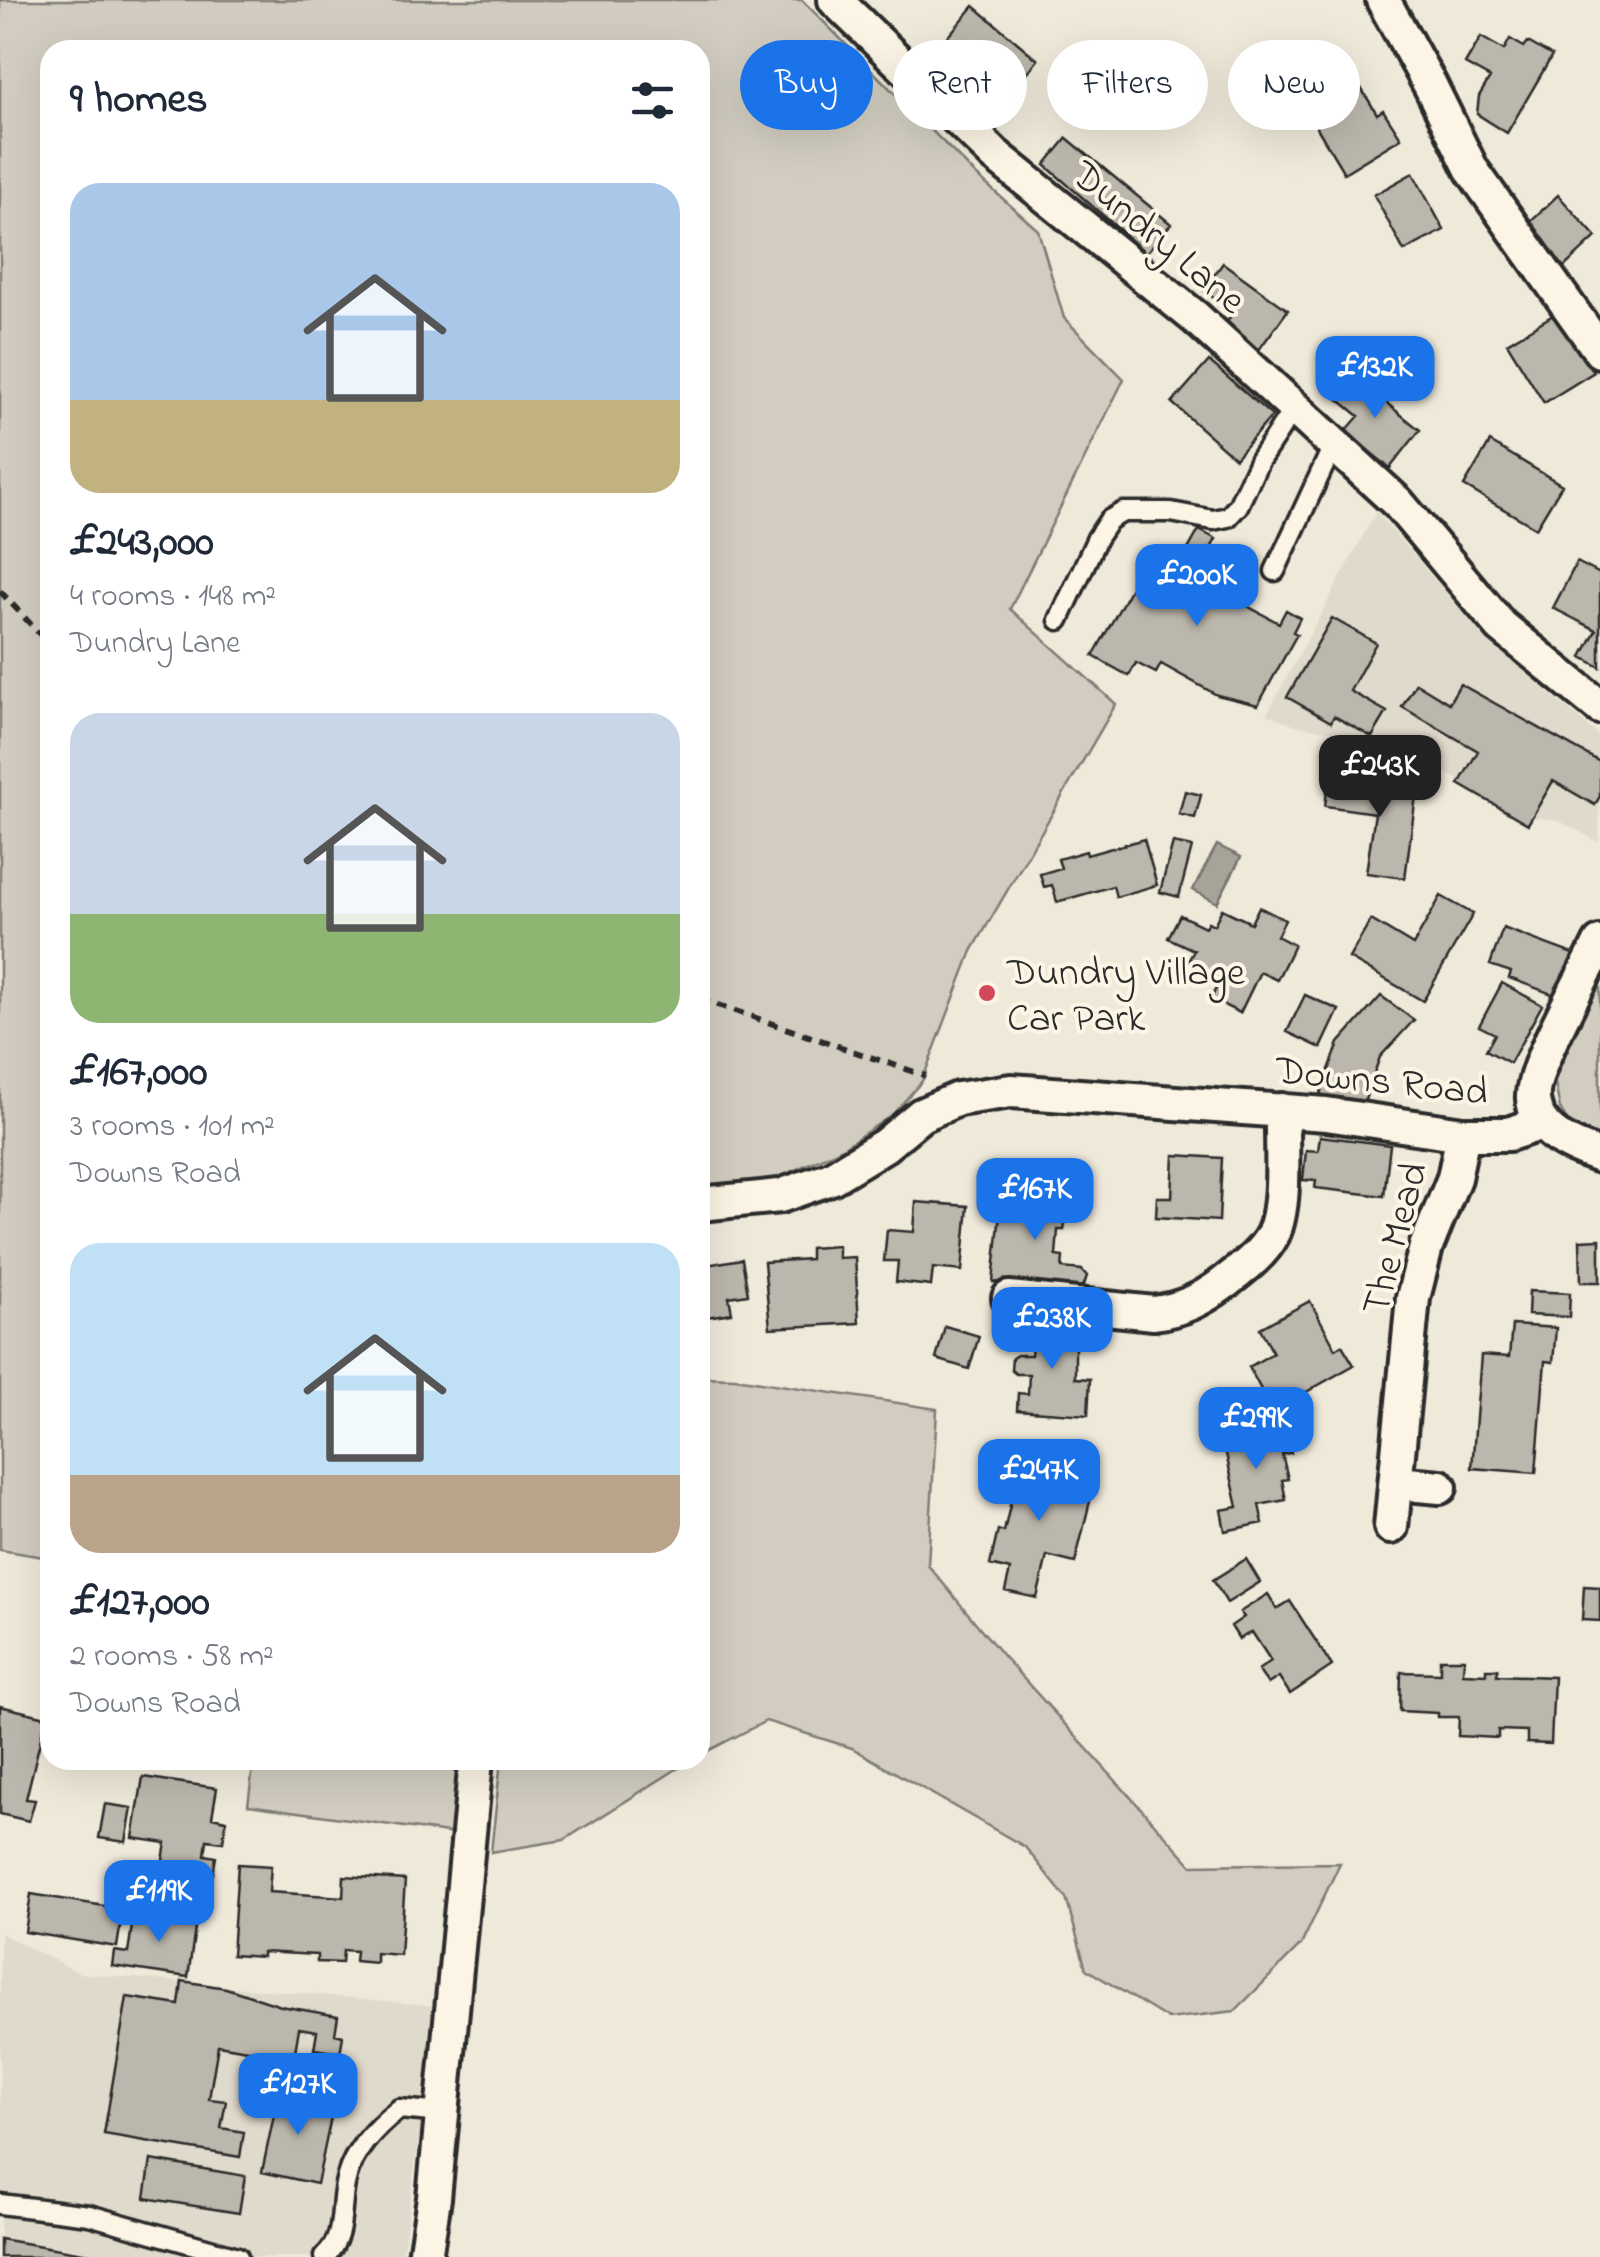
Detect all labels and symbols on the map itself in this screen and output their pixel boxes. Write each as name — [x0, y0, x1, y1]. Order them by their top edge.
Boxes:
street label: Dundry Lane — [1056, 148, 1258, 331]
pin: £132K — [1305, 336, 1445, 421]
pin: £200K — [1127, 544, 1267, 629]
pin: £243K — [1310, 735, 1450, 820]
place label: Dundry Village Car Park — [1006, 945, 1245, 1050]
marker: Dundry Village Car Park — [976, 982, 998, 1004]
street label: Downs Road — [1271, 1043, 1491, 1124]
street label: The Mead — [1349, 1156, 1446, 1322]
pin: £167K — [965, 1158, 1105, 1243]
pin: £238K — [982, 1287, 1122, 1372]
pin: £299K — [1186, 1387, 1326, 1472]
pin: £247K — [969, 1439, 1109, 1524]
pin: £119K — [89, 1860, 229, 1945]
pin: £127K — [228, 2053, 368, 2138]

